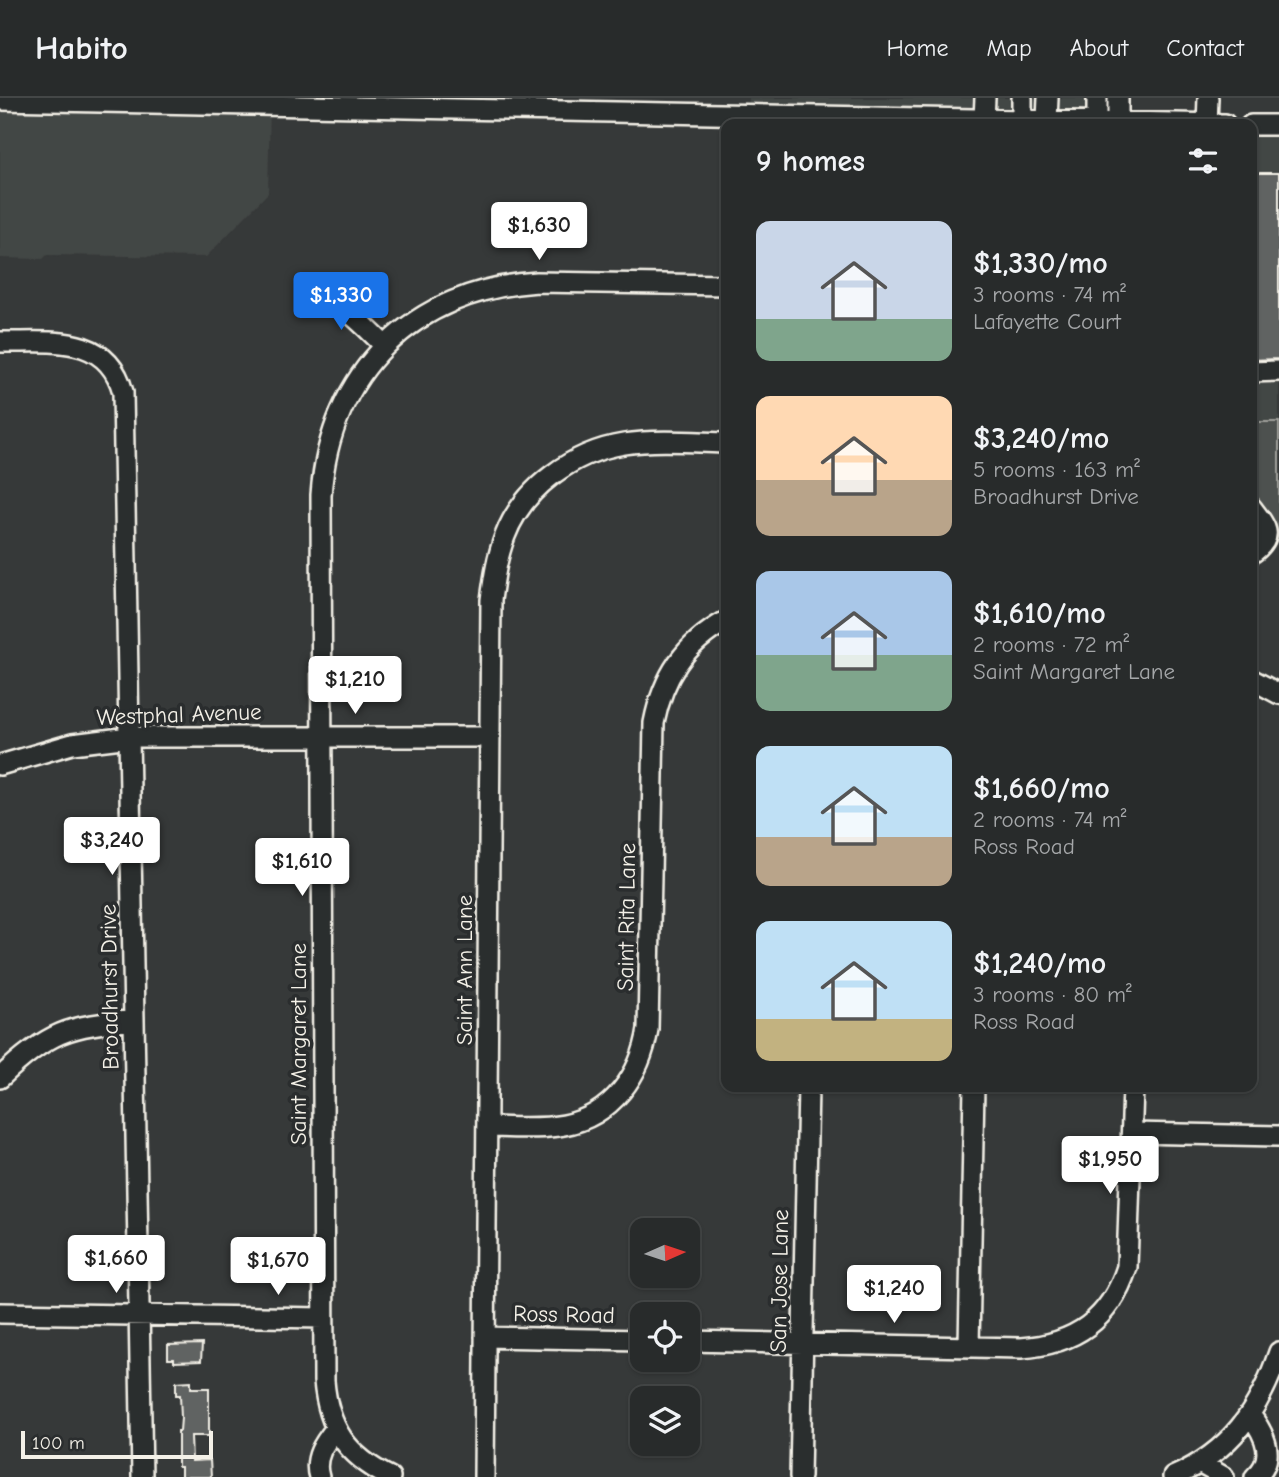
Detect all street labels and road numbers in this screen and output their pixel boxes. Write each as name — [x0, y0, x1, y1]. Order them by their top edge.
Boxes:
street label: Westphal Avenue — [96, 698, 262, 731]
street label: Saint Rita Lane — [612, 843, 641, 991]
street label: Saint Ann Lane — [451, 895, 478, 1045]
street label: Broadhurst Drive — [95, 904, 124, 1070]
street label: Saint Margaret Lane — [285, 943, 312, 1145]
street label: San Jose Lane — [765, 1209, 794, 1353]
street label: Ross Road — [513, 1300, 615, 1329]

